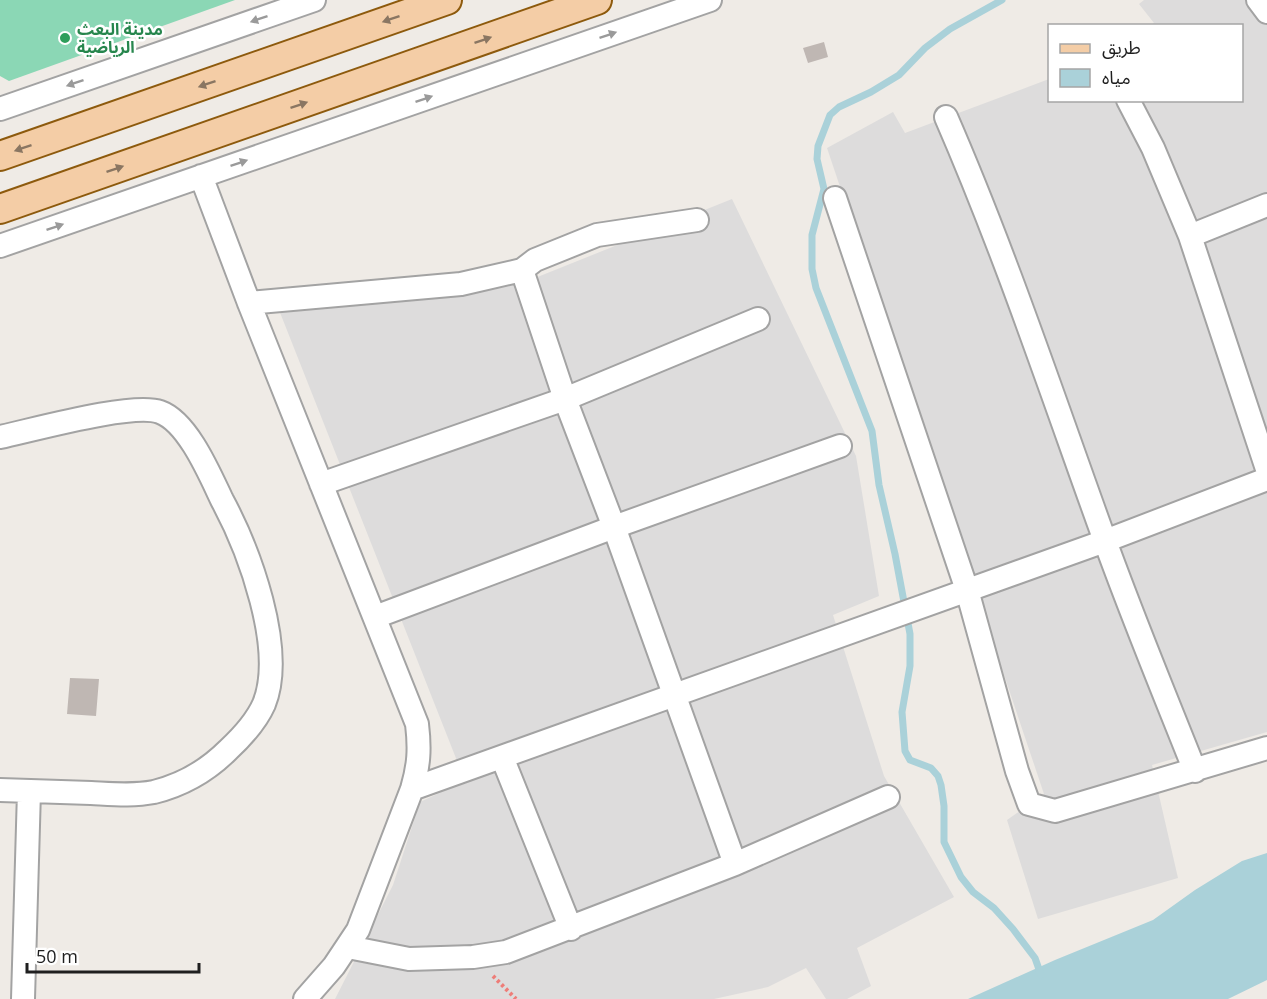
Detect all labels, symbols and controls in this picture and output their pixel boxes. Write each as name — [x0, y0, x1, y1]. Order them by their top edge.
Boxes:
one-way arrow — [250, 15, 268, 25]
one-way arrow — [382, 15, 400, 25]
place label: مدينة البعث الرياضية — [77, 18, 163, 58]
legend — [1048, 24, 1243, 102]
one-way arrow — [599, 30, 617, 40]
marker: مدينة البعث الرياضية — [58, 31, 72, 45]
one-way arrow — [474, 35, 492, 45]
text: طريق — [1102, 35, 1141, 59]
text: مياه — [1102, 65, 1131, 89]
one-way arrow — [66, 79, 84, 89]
one-way arrow — [198, 79, 216, 89]
one-way arrow — [415, 94, 433, 104]
one-way arrow — [290, 99, 308, 109]
one-way arrow — [14, 143, 32, 153]
one-way arrow — [230, 157, 248, 167]
one-way arrow — [106, 164, 124, 174]
one-way arrow — [46, 222, 64, 232]
scale bar — [27, 936, 200, 974]
text: 50 m — [36, 944, 78, 968]

